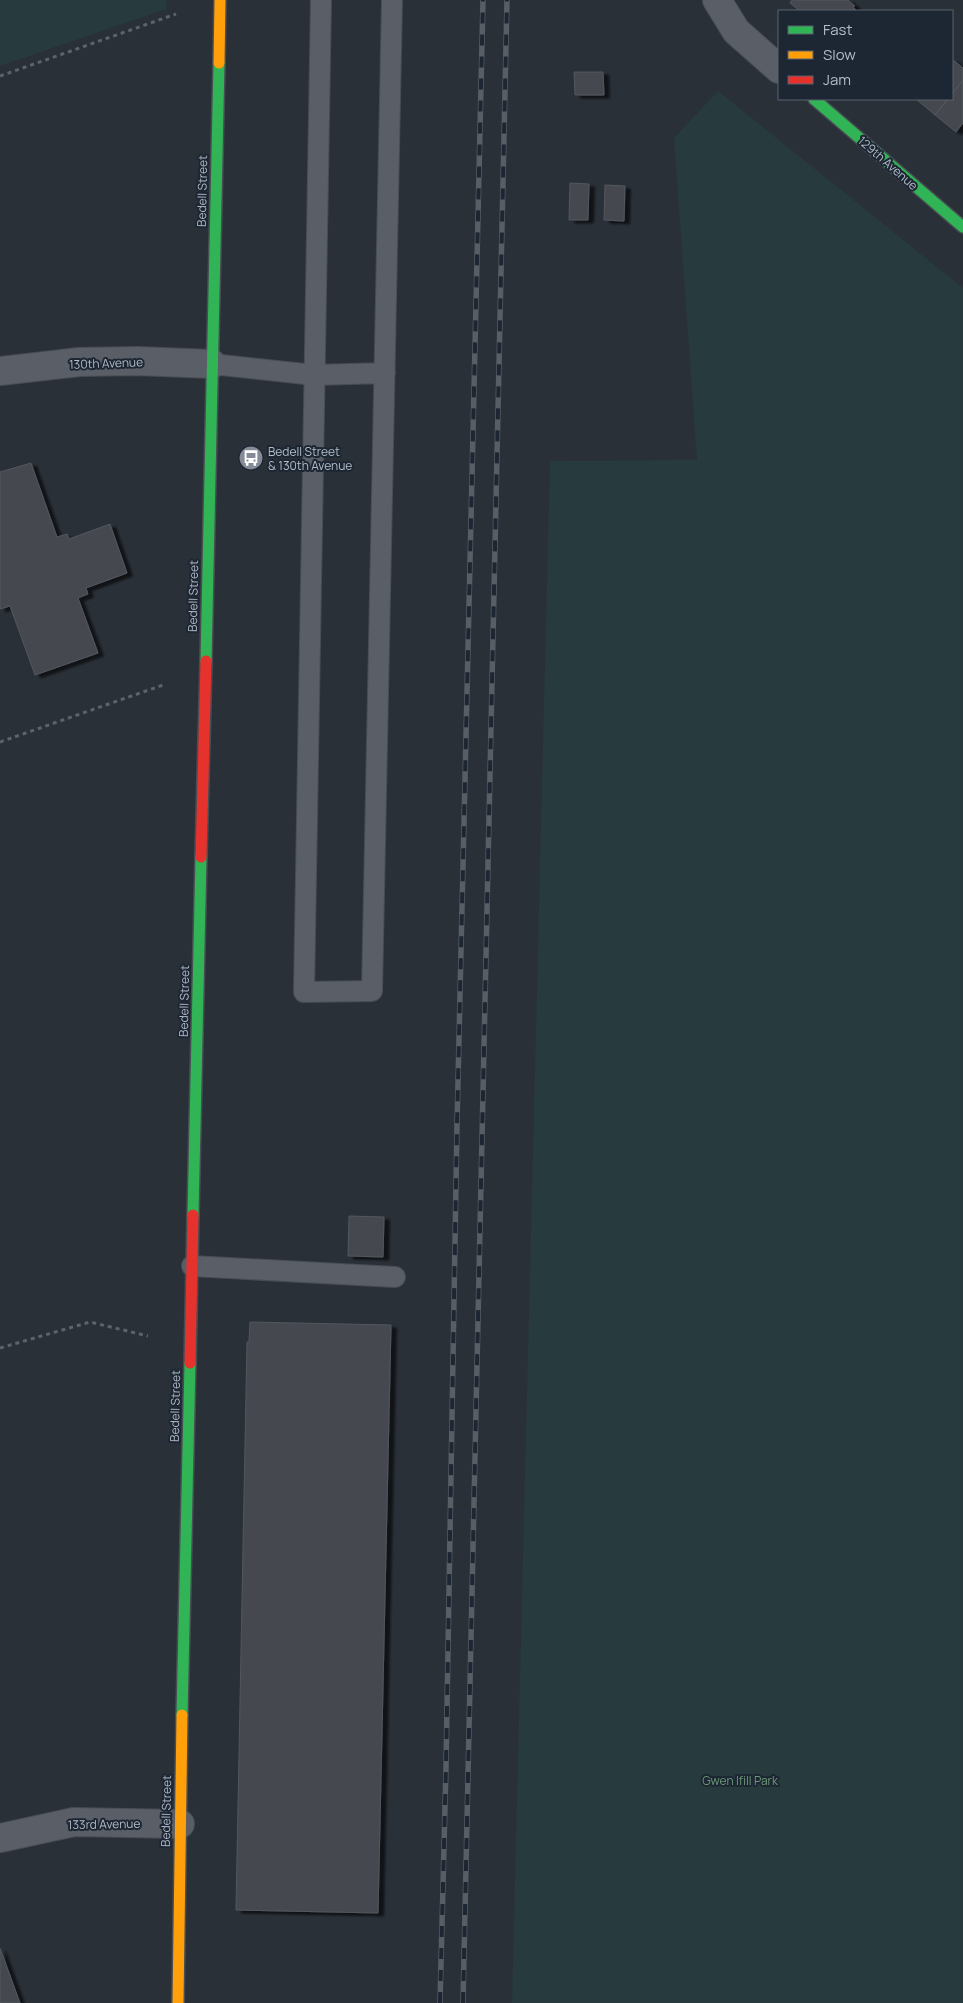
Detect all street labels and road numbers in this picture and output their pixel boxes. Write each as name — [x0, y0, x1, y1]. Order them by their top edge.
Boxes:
street label: 129th Avenue — [854, 132, 922, 194]
street label: Bedell Street — [193, 155, 211, 227]
street label: 130th Avenue — [69, 353, 143, 373]
street label: Bedell Street — [184, 560, 202, 632]
street label: Bedell Street — [175, 965, 193, 1037]
street label: Bedell Street — [166, 1370, 184, 1442]
street label: Bedell Street — [157, 1775, 175, 1847]
street label: 133rd Avenue — [67, 1815, 141, 1833]

